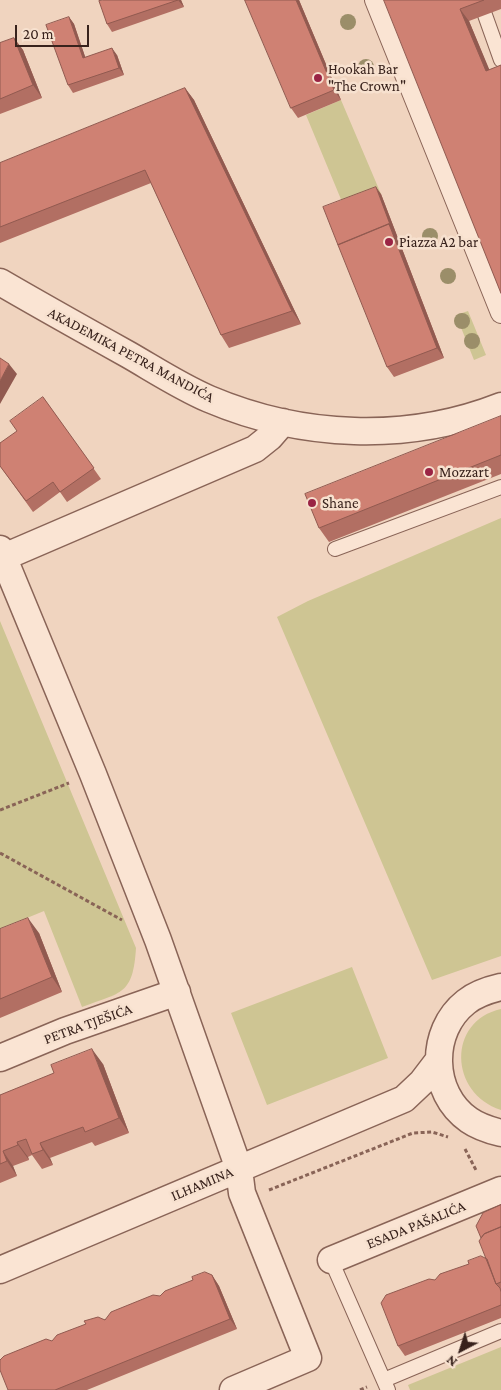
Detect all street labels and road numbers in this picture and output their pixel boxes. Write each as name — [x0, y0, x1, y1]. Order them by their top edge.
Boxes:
street label: AKADEMIKA PETRA MANDIĆA — [45, 303, 217, 407]
street label: PETRA TJEŠIĆA — [41, 1000, 135, 1048]
street label: ILHAMINA — [168, 1163, 236, 1205]
street label: ESADA PAŠALIĆA — [364, 1197, 468, 1253]

